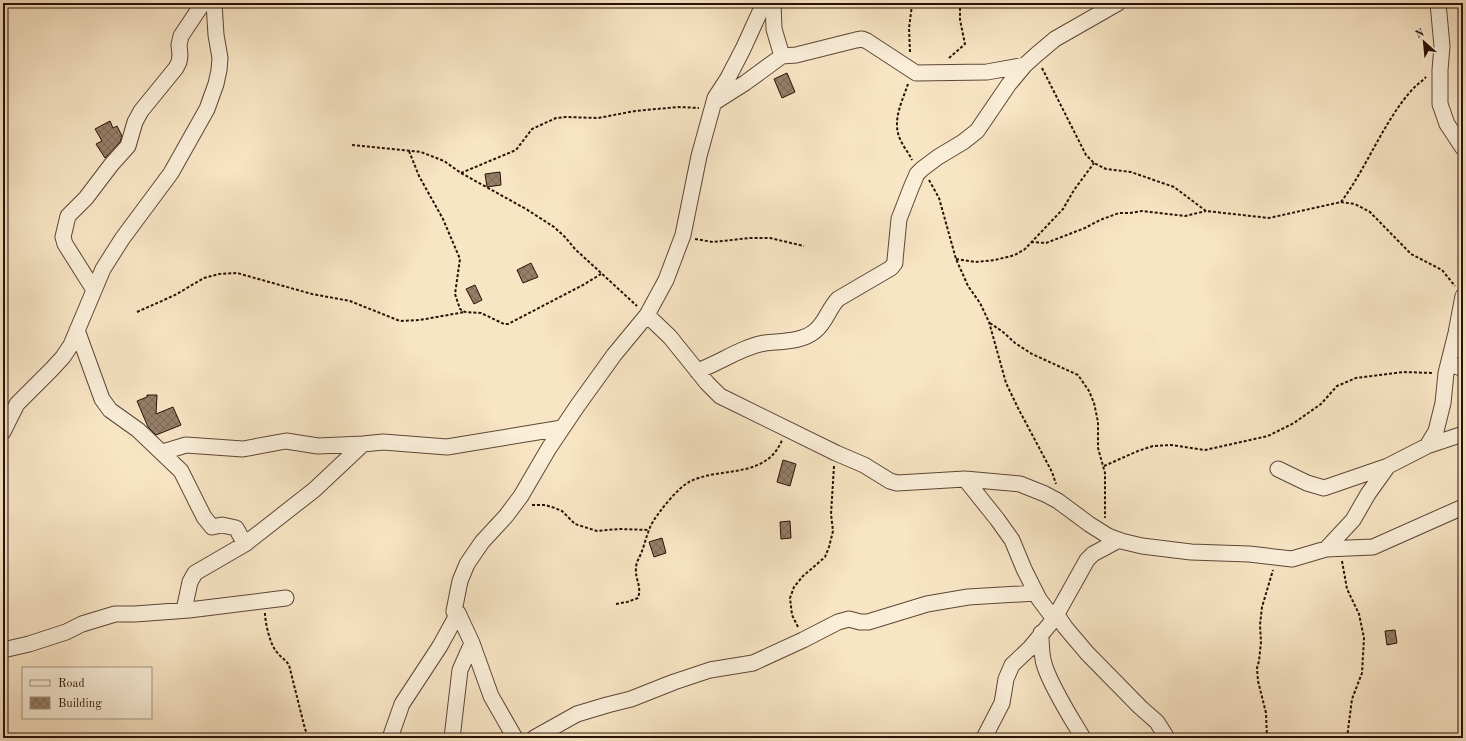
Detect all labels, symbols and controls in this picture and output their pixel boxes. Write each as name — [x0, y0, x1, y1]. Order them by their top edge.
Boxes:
north arrow — [1404, 22, 1444, 62]
text: N — [1414, 27, 1427, 41]
legend — [22, 667, 152, 719]
text: Road — [58, 678, 85, 690]
text: Building — [58, 698, 102, 710]

